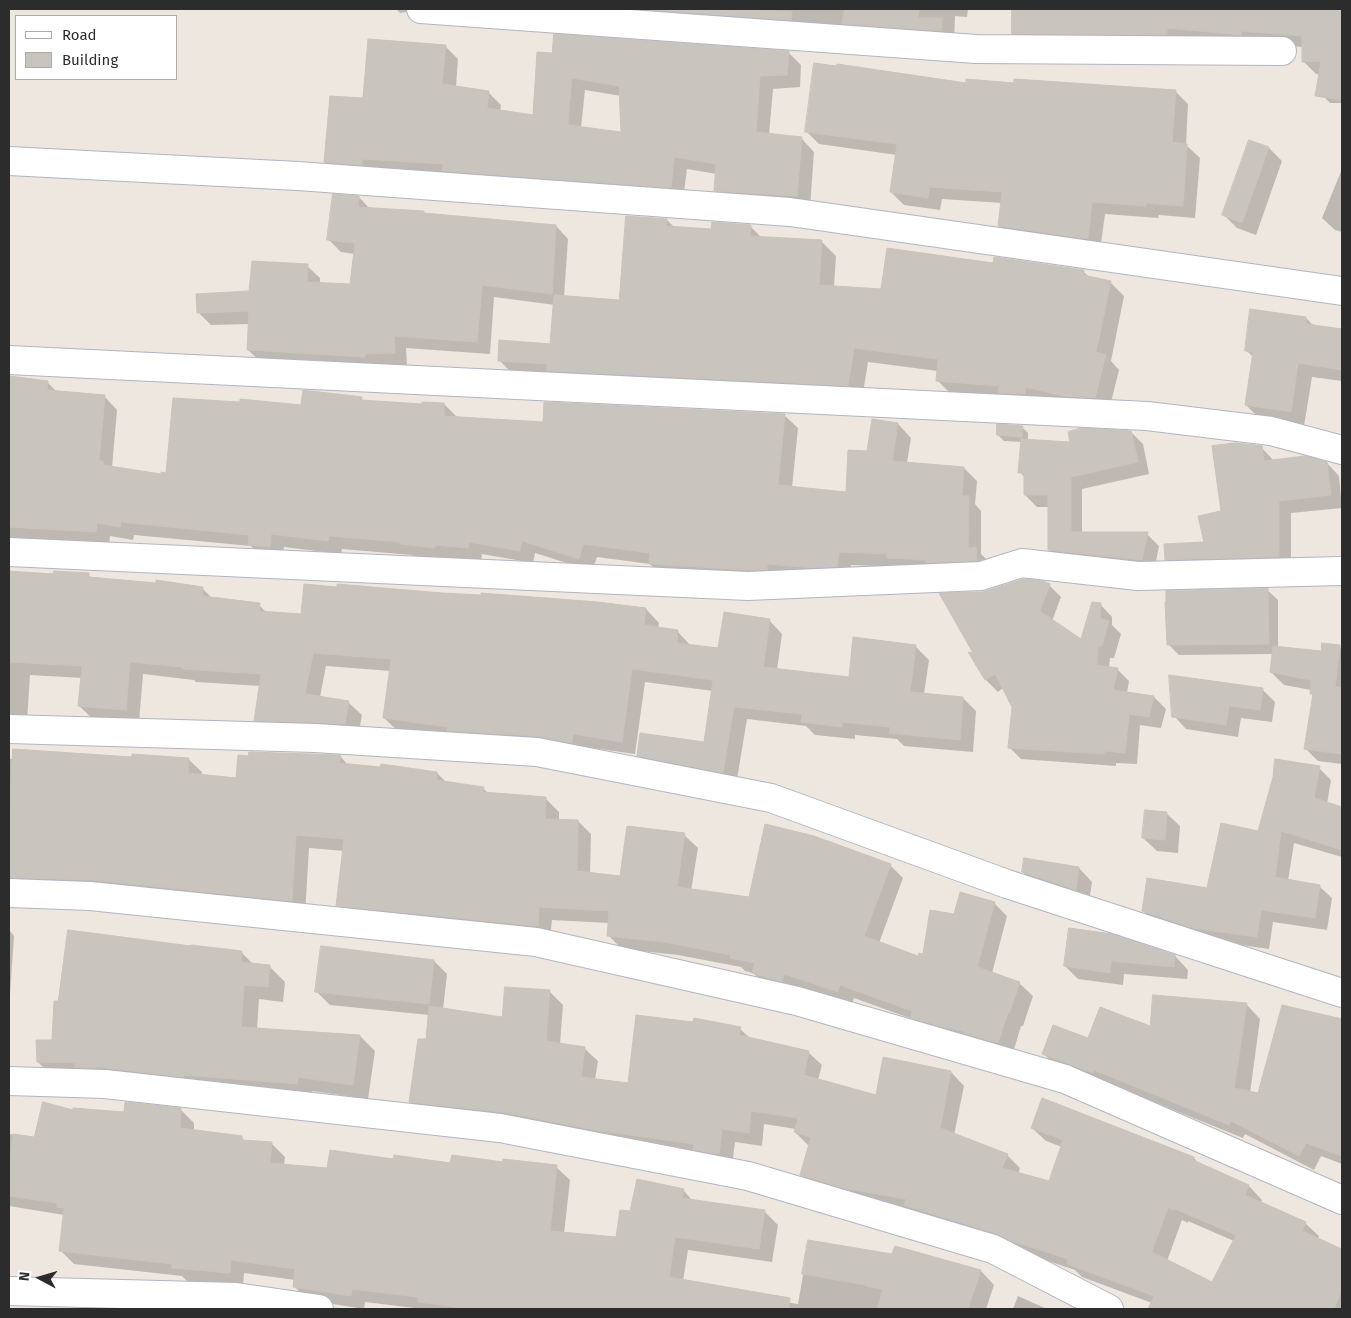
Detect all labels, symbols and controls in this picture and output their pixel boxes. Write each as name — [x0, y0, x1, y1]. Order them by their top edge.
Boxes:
legend — [15, 15, 178, 80]
text: Road — [62, 26, 97, 44]
text: Building — [62, 51, 118, 69]
north arrow — [15, 1253, 65, 1303]
text: N — [16, 1271, 34, 1282]

